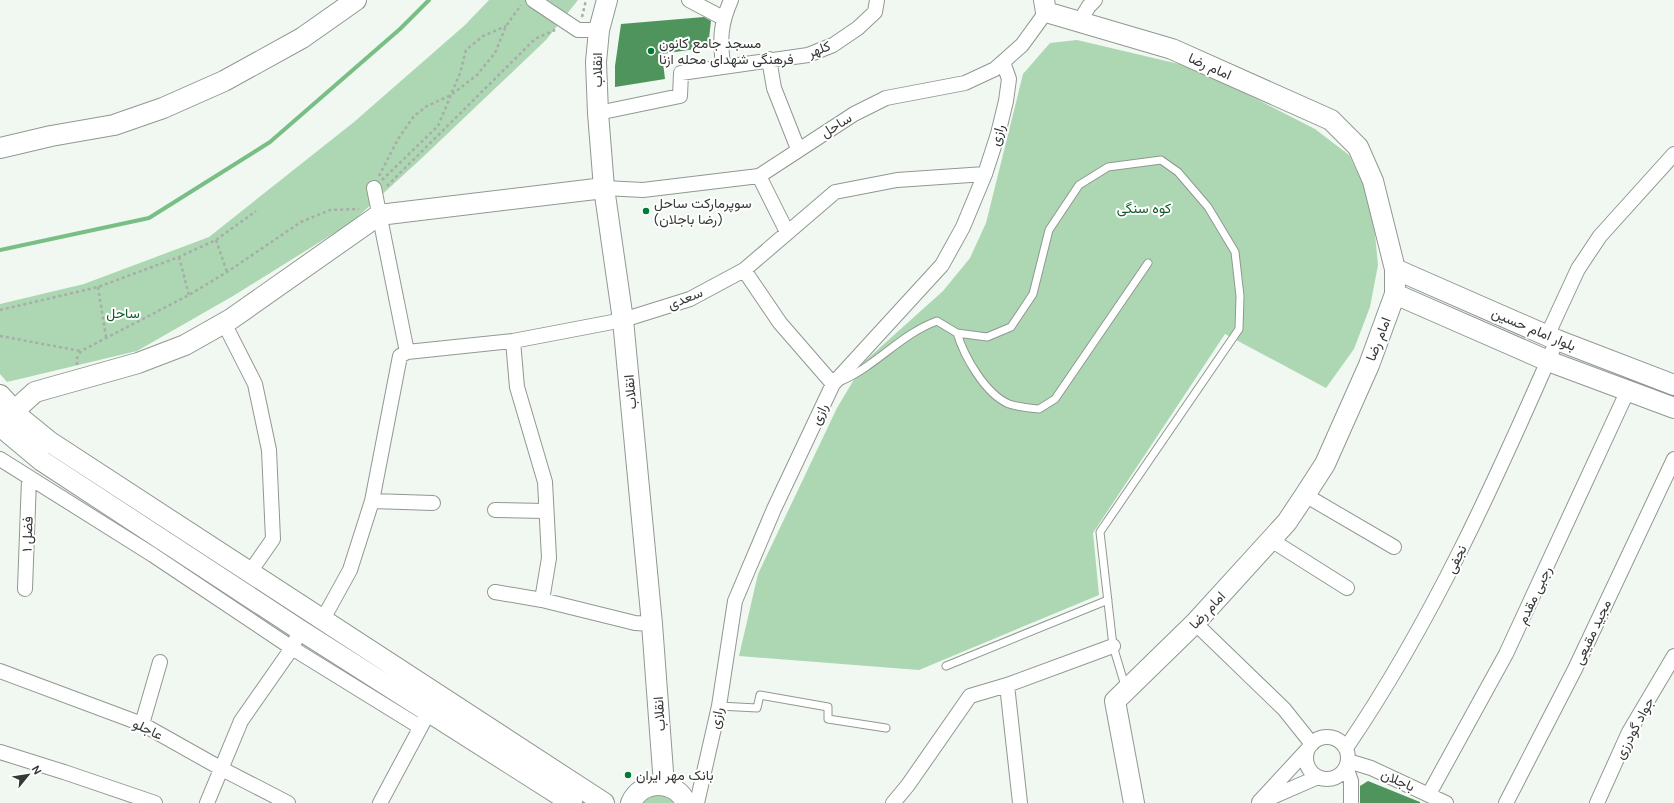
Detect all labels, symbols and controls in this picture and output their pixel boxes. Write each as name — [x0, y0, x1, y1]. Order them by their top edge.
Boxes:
place label: مسجد جامع کانون فرهنگی شهدای محله ازنا — [659, 34, 794, 68]
street label: کلهر — [804, 36, 833, 62]
marker: مسجد جامع کانون فرهنگی شهدای محله ازنا — [646, 46, 656, 56]
street label: امام رضا — [1186, 49, 1234, 83]
street label: انقلاب — [588, 53, 606, 87]
street label: ساحل — [817, 108, 855, 142]
street label: رازی — [985, 122, 1009, 148]
place label: سوپرمارکت ساحل (رضا باجلان) — [654, 194, 751, 228]
park label: کوه سنگی — [1117, 199, 1171, 217]
marker: سوپرمارکت ساحل (رضا باجلان) — [641, 206, 651, 216]
street label: سعدی — [665, 283, 705, 313]
street label: بلوار امام حسین — [1489, 303, 1579, 355]
park label: ساحل — [106, 304, 140, 322]
street label: امام رضا — [1361, 315, 1395, 363]
street label: انقلاب — [620, 374, 640, 410]
street label: رازی — [806, 400, 832, 428]
street label: فضل ۱ — [17, 516, 37, 552]
street label: نجفی — [1441, 542, 1471, 576]
street label: رجبی مقدم — [1513, 563, 1555, 627]
street label: امام رضا — [1185, 587, 1229, 633]
street label: مجید مقیعی — [1569, 597, 1615, 667]
street label: جواد گودرزی — [1610, 694, 1658, 762]
street label: انقلاب — [649, 696, 669, 732]
street label: رازی — [705, 705, 727, 731]
street label: عاجلو — [130, 714, 166, 744]
north arrow — [8, 755, 48, 795]
text: N — [29, 763, 45, 777]
street label: باجلان — [1378, 765, 1418, 795]
place label: بانک مهر ایران — [636, 766, 714, 784]
marker: بانک مهر ایران — [623, 770, 633, 780]

